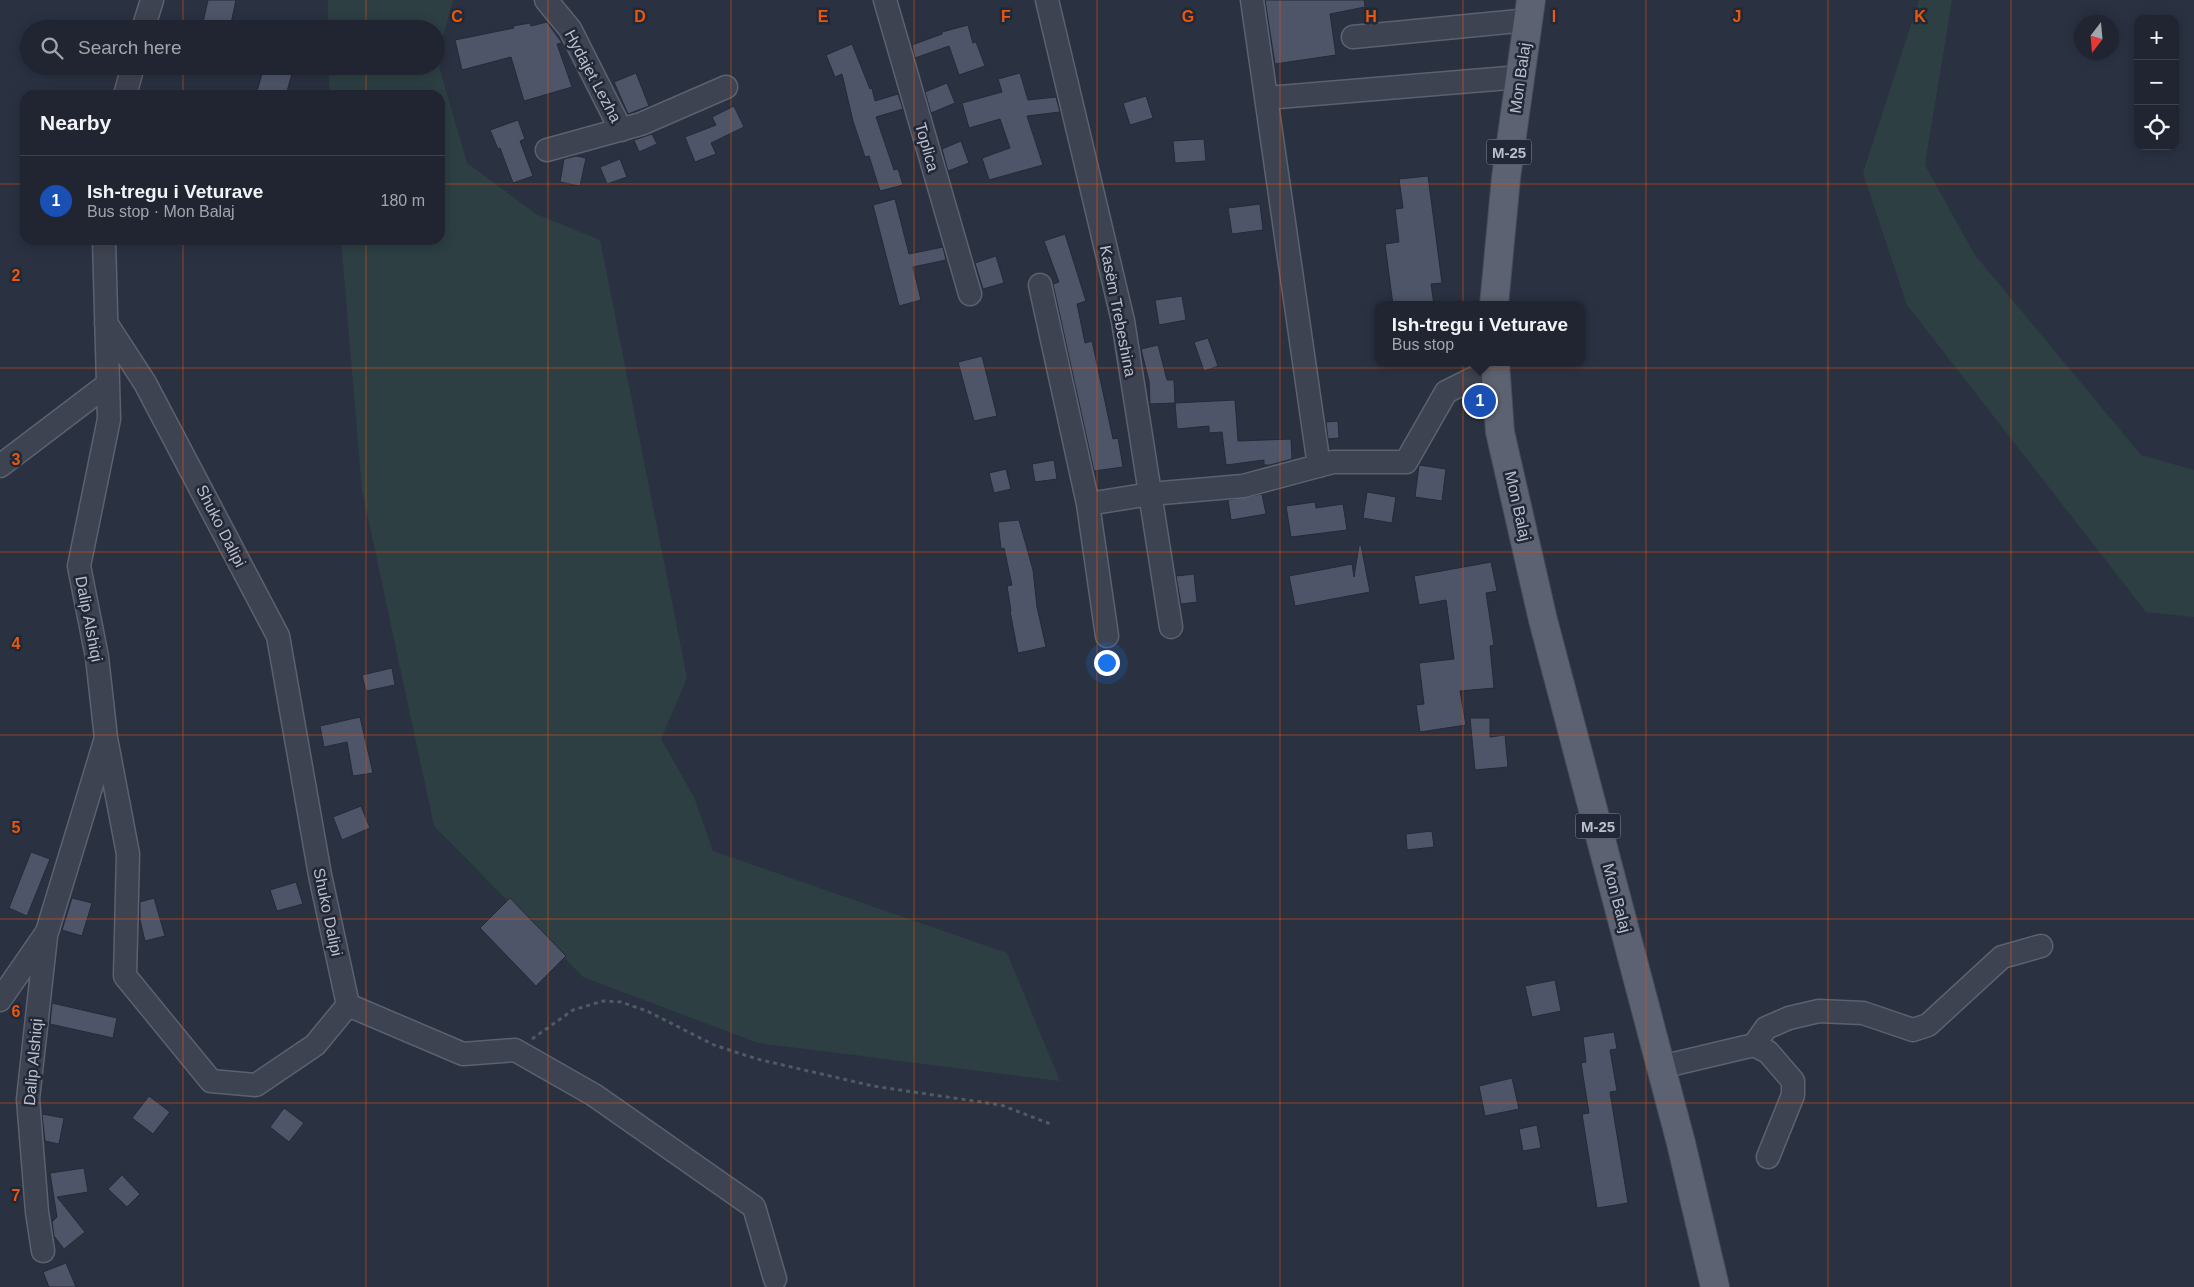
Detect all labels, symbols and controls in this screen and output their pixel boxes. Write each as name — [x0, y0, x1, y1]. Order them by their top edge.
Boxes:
text: C — [451, 8, 463, 25]
text: D — [634, 8, 646, 25]
text: E — [818, 8, 829, 25]
text: F — [1001, 8, 1011, 25]
text: G — [1182, 8, 1194, 25]
text: H — [1365, 8, 1377, 25]
text: I — [1552, 8, 1556, 25]
text: J — [1733, 8, 1741, 25]
text: K — [1914, 8, 1926, 25]
north arrow — [2074, 15, 2119, 60]
map controls — [2134, 15, 2179, 150]
button: + — [2134, 15, 2179, 60]
search box — [20, 20, 445, 75]
street label: Hydajet Lezha — [561, 27, 625, 125]
icon: search — [38, 34, 66, 62]
text: Search here — [78, 37, 182, 58]
street label: Mon Balaj — [1507, 42, 1533, 114]
button: − — [2134, 60, 2179, 105]
button: locate — [2134, 105, 2179, 150]
text: Nearby — [40, 111, 111, 134]
street label: Toplica — [912, 121, 942, 173]
road number: M-25 — [1486, 140, 1532, 164]
text: Ish-tregu i Veturave — [87, 181, 263, 202]
text: 1 — [52, 192, 60, 209]
text: 180 m — [381, 192, 425, 209]
text: Bus stop · Mon Balaj — [87, 203, 235, 220]
street label: Kasëm Trebeshina — [1097, 244, 1139, 378]
text: 2 — [12, 267, 21, 284]
popup — [1375, 301, 1585, 366]
text: Ish-tregu i Veturave — [1392, 314, 1568, 335]
text: Bus stop — [1392, 336, 1454, 353]
pin: 1 — [1464, 382, 1496, 420]
text: 3 — [12, 451, 21, 468]
street label: Mon Balaj — [1502, 469, 1534, 543]
street label: Shuko Dalipi — [193, 482, 249, 570]
street label: Dalip Alshiqi — [72, 575, 106, 663]
text: 4 — [12, 635, 21, 652]
your location — [1094, 650, 1120, 676]
road number: M-25 — [1576, 814, 1620, 838]
text: 5 — [12, 819, 21, 836]
street label: Mon Balaj — [1600, 861, 1634, 935]
street label: Shuko Dalipi — [310, 866, 346, 958]
text: 6 — [12, 1003, 21, 1020]
street label: Dalip Alshiqi — [21, 1018, 45, 1106]
text: 7 — [12, 1187, 21, 1204]

